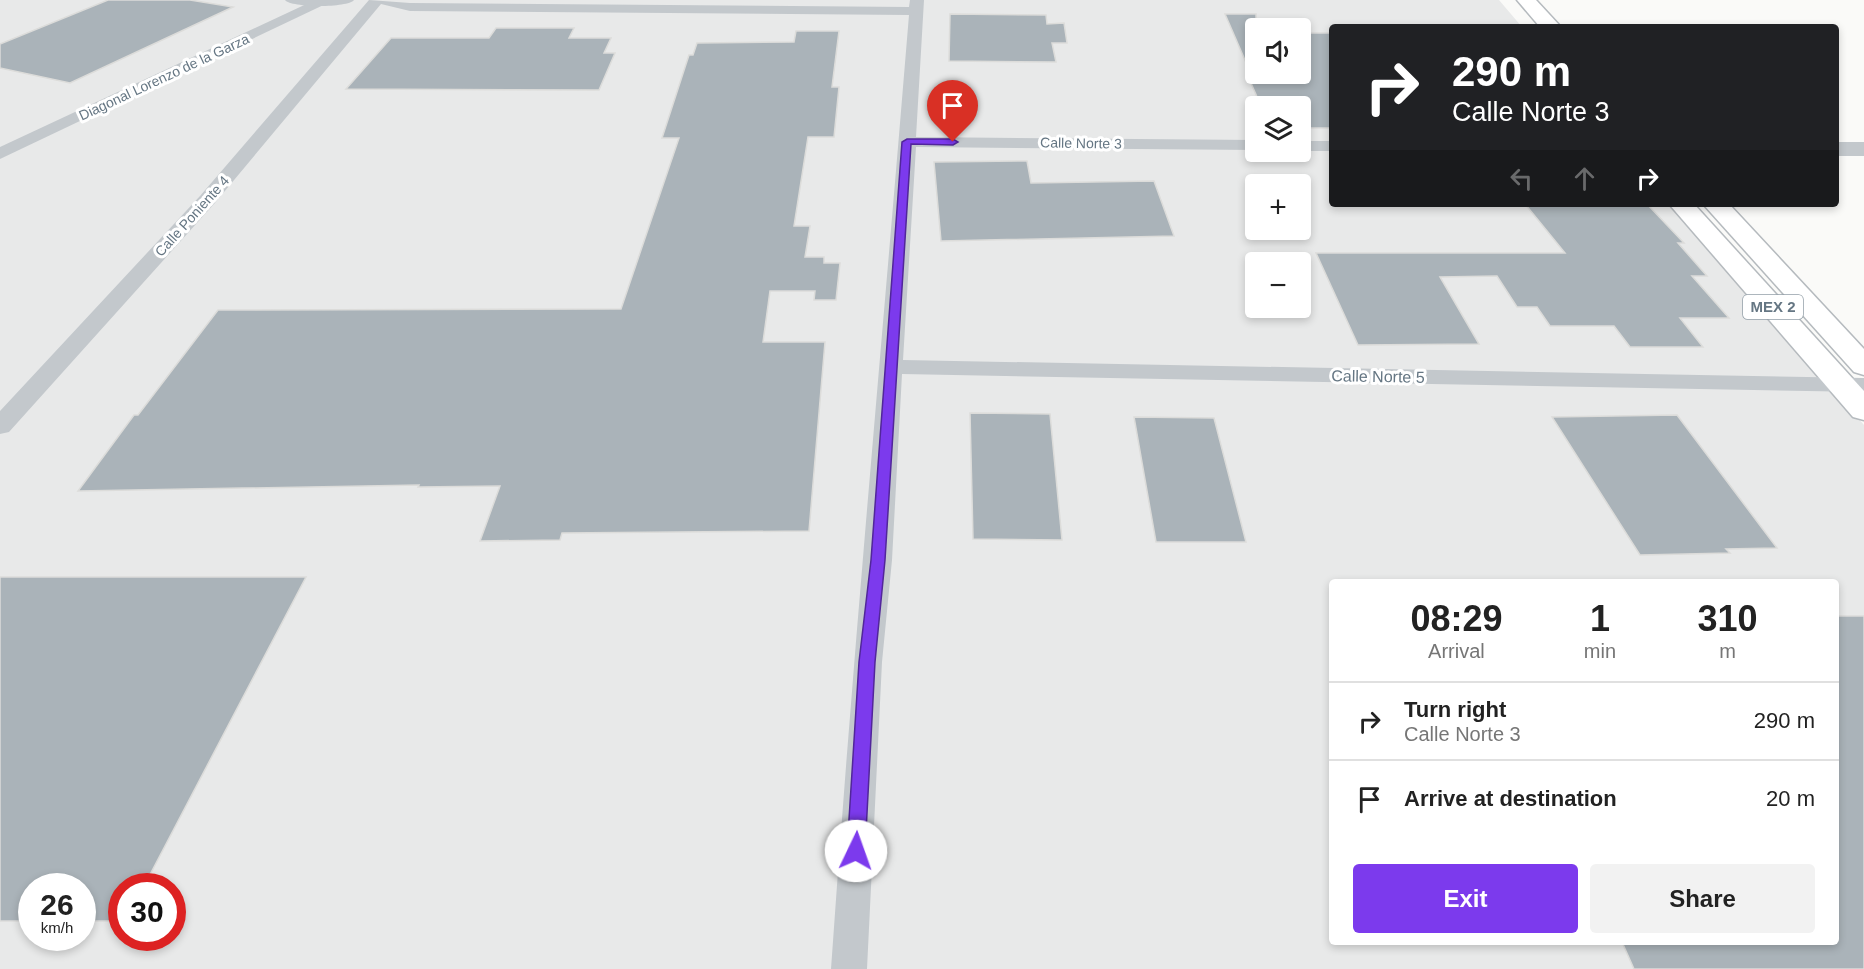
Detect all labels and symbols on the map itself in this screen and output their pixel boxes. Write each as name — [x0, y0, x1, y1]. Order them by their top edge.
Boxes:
street label: Diagonal Lorenzo de la Garza — [76, 30, 252, 124]
pin — [927, 80, 978, 142]
street label: Calle Norte 3 — [1040, 134, 1122, 152]
street label: Calle Poniente 4 — [152, 172, 232, 260]
road number: MEX 2 — [1743, 295, 1803, 319]
street label: Calle Norte 5 — [1331, 367, 1425, 386]
position arrow — [824, 819, 888, 883]
speed limit sign: 30 — [108, 873, 186, 951]

